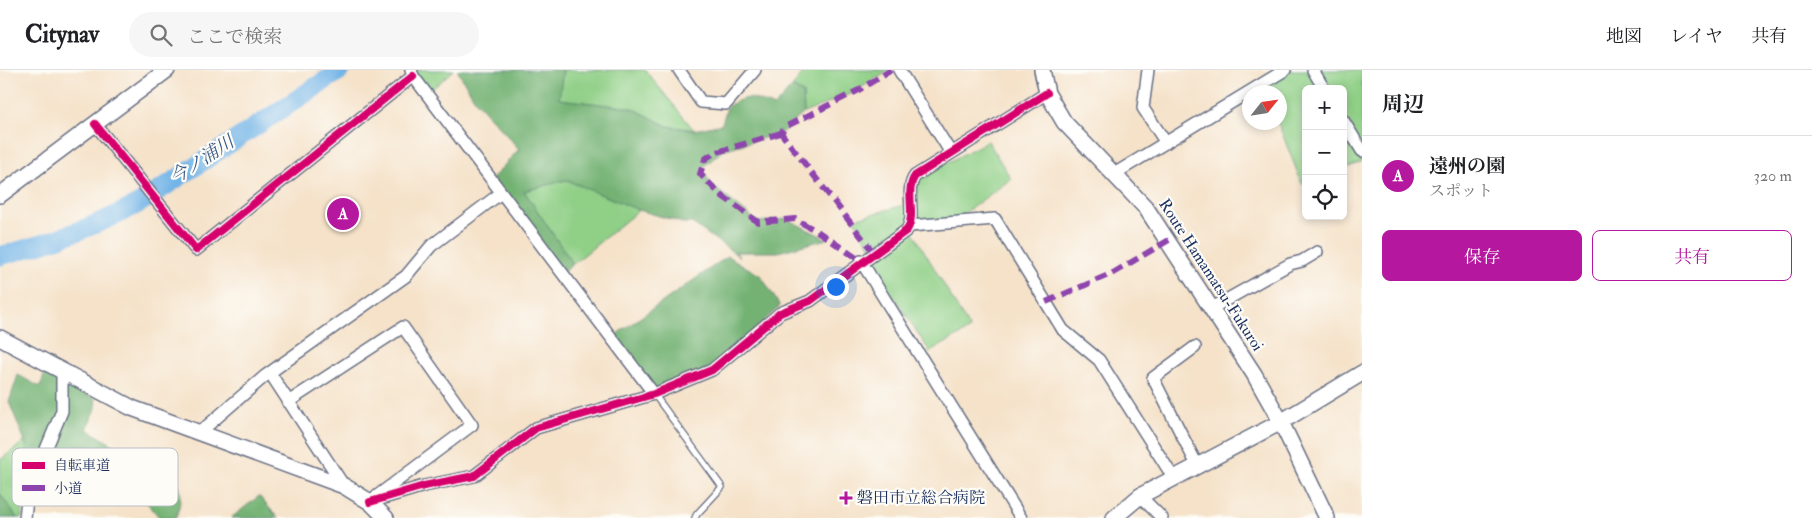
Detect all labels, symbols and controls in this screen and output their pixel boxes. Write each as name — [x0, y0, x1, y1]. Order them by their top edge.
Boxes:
search box — [129, 12, 479, 57]
text: Citynav — [25, 19, 99, 50]
icon: search — [147, 21, 175, 49]
text: ここで検索 — [187, 25, 282, 49]
text: 地図 — [1606, 25, 1642, 48]
text: レイヤ — [1670, 25, 1723, 48]
text: 共有 — [1751, 25, 1787, 48]
north arrow — [1242, 85, 1287, 130]
map controls — [1302, 85, 1347, 220]
button: + — [1302, 85, 1347, 130]
text: 周辺 — [1382, 91, 1424, 118]
water label: 今ノ浦川 — [166, 130, 240, 189]
button: − — [1302, 130, 1347, 175]
text: 遠州の園 — [1429, 154, 1505, 178]
text: A — [1393, 166, 1403, 186]
text: 320 m — [1754, 166, 1792, 186]
button: locate — [1302, 175, 1347, 220]
text: スポット — [1429, 181, 1493, 201]
pin: A — [327, 195, 359, 233]
street label: Route Hamamatsu-Fukuroi — [1154, 195, 1268, 355]
button: 保存 — [1382, 230, 1582, 281]
button: 共有 — [1592, 230, 1792, 281]
your location — [823, 274, 849, 300]
legend — [12, 448, 178, 506]
text: 自転車道 — [54, 457, 110, 474]
text: 小道 — [54, 480, 82, 497]
place label: 磐田市立総合病院 — [857, 488, 985, 508]
marker: 磐田市立総合病院 — [839, 491, 853, 505]

